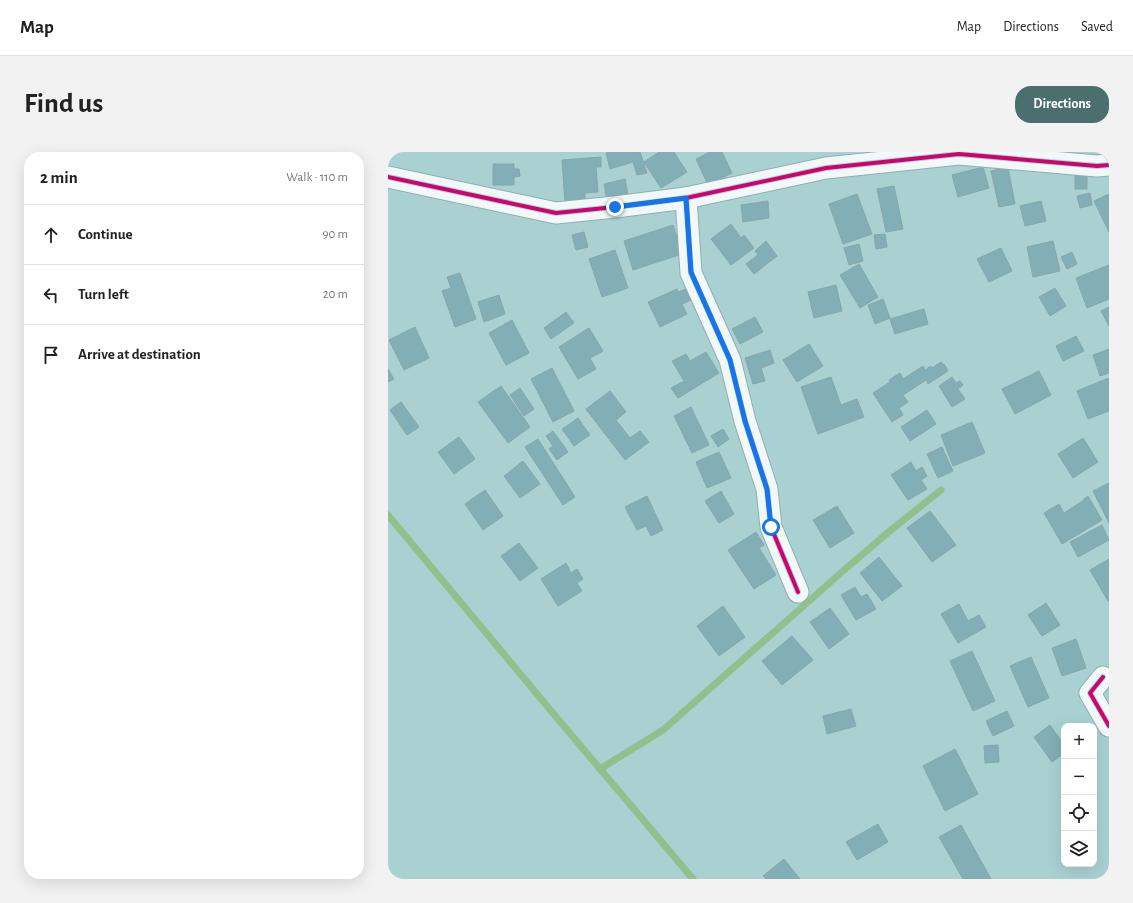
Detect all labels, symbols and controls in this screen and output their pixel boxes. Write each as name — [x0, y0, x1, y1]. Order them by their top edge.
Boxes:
text: Map — [20, 18, 54, 37]
text: Map — [957, 20, 981, 34]
text: Directions — [1003, 20, 1059, 34]
text: Saved — [1081, 20, 1113, 34]
button: Directions — [1015, 86, 1109, 123]
text: Find us — [24, 90, 103, 118]
text: 2 min — [40, 169, 78, 186]
text: Walk · 110 m — [286, 171, 348, 184]
route end — [606, 198, 624, 216]
icon: ahead — [40, 224, 62, 246]
text: Continue — [78, 227, 133, 242]
text: 90 m — [322, 228, 348, 241]
icon: left — [40, 284, 62, 306]
text: Turn left — [78, 287, 129, 302]
text: 20 m — [323, 288, 348, 301]
icon: arrive — [40, 344, 62, 366]
text: Arrive at destination — [78, 347, 201, 362]
route start — [762, 518, 780, 536]
map controls — [1061, 723, 1097, 867]
button: + — [1061, 723, 1097, 759]
button: − — [1061, 759, 1097, 795]
button: locate — [1061, 795, 1097, 831]
button: layers — [1061, 831, 1097, 867]

